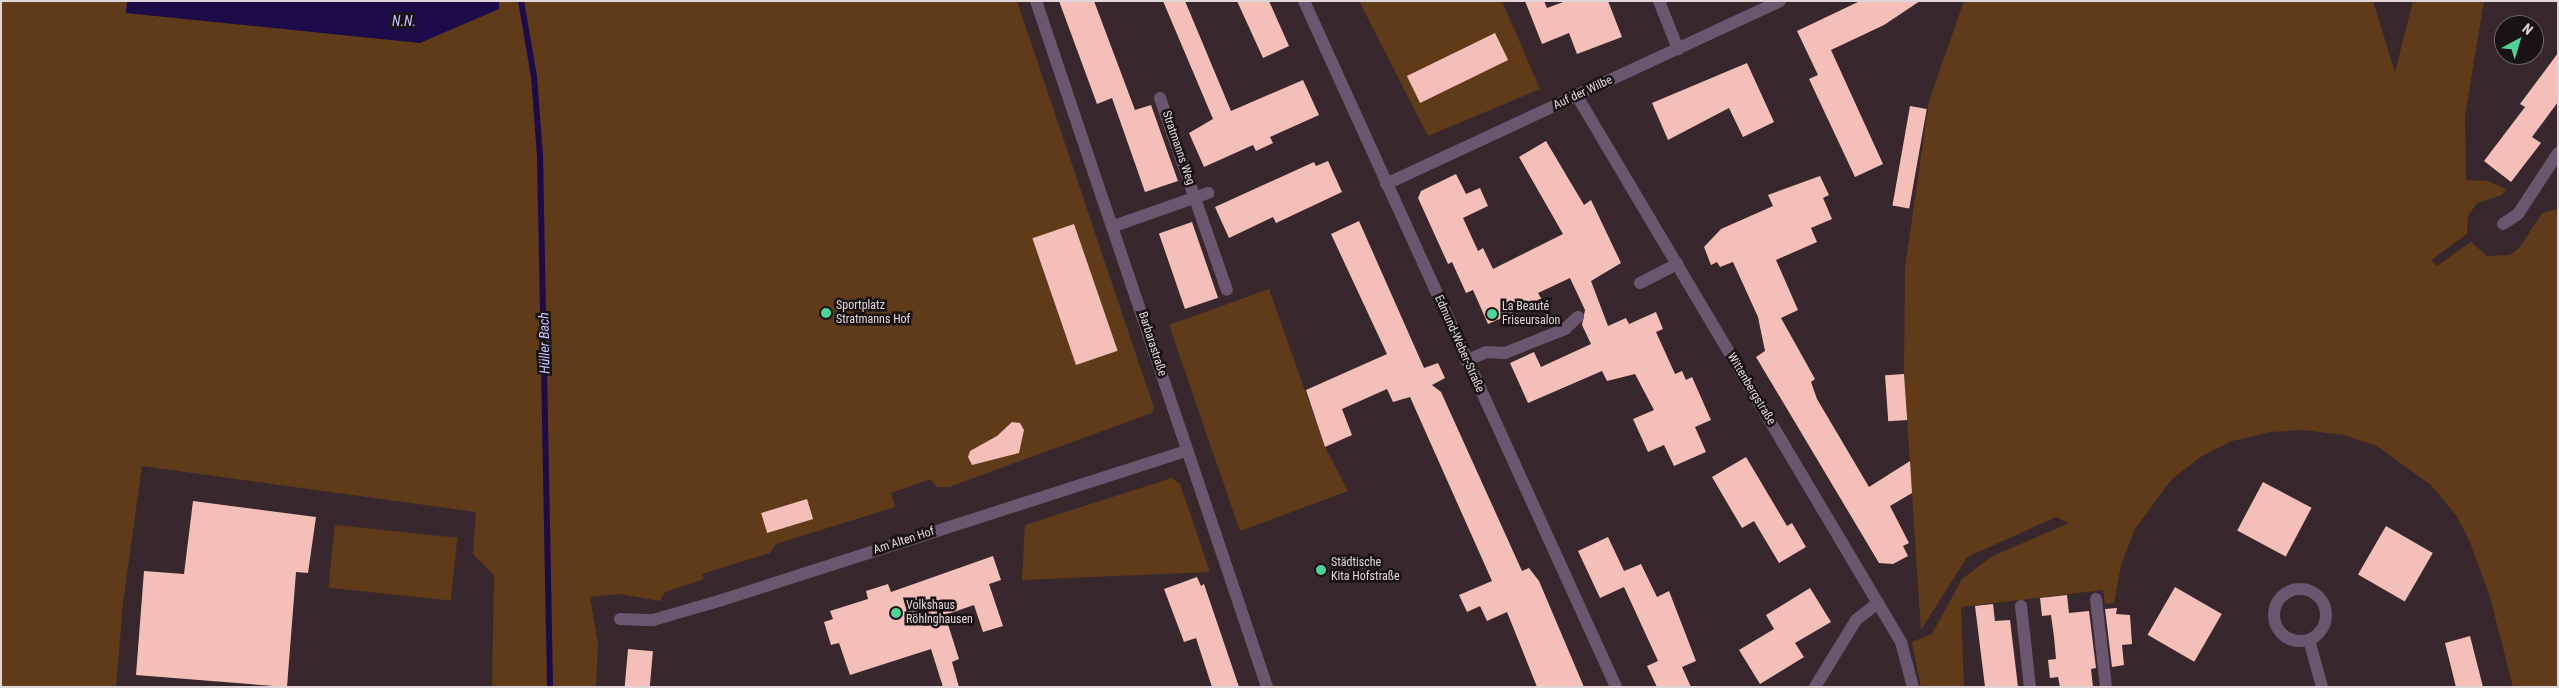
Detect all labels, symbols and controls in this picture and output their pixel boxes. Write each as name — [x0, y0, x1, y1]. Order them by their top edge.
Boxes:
water label: N.N. — [392, 13, 416, 29]
north arrow — [2494, 15, 2544, 65]
text: N — [2519, 20, 2536, 38]
street label: Auf der Wilbe — [1551, 73, 1615, 113]
street label: Stratmanns Weg — [1159, 109, 1197, 187]
street label: Edmund-Weber-Straße — [1431, 293, 1487, 395]
place label: Sportplatz Stratmanns Hof — [836, 299, 910, 327]
place label: La Beauté Friseursalon — [1502, 300, 1560, 328]
marker: Sportplatz Stratmanns Hof — [820, 307, 832, 319]
marker: La Beauté Friseursalon — [1486, 308, 1498, 320]
street label: Barbarastraße — [1135, 310, 1169, 378]
water label: Hüller Bach — [535, 312, 553, 374]
street label: Wittenbergstraße — [1724, 350, 1778, 428]
street label: Am Alten Hof — [872, 524, 936, 558]
place label: Städtische Kita Hofstraße — [1331, 556, 1400, 584]
marker: Städtische Kita Hofstraße — [1315, 564, 1327, 576]
place label: Volkshaus Röhlnghausen — [906, 599, 973, 627]
marker: Volkshaus Röhlnghausen — [890, 607, 902, 619]

